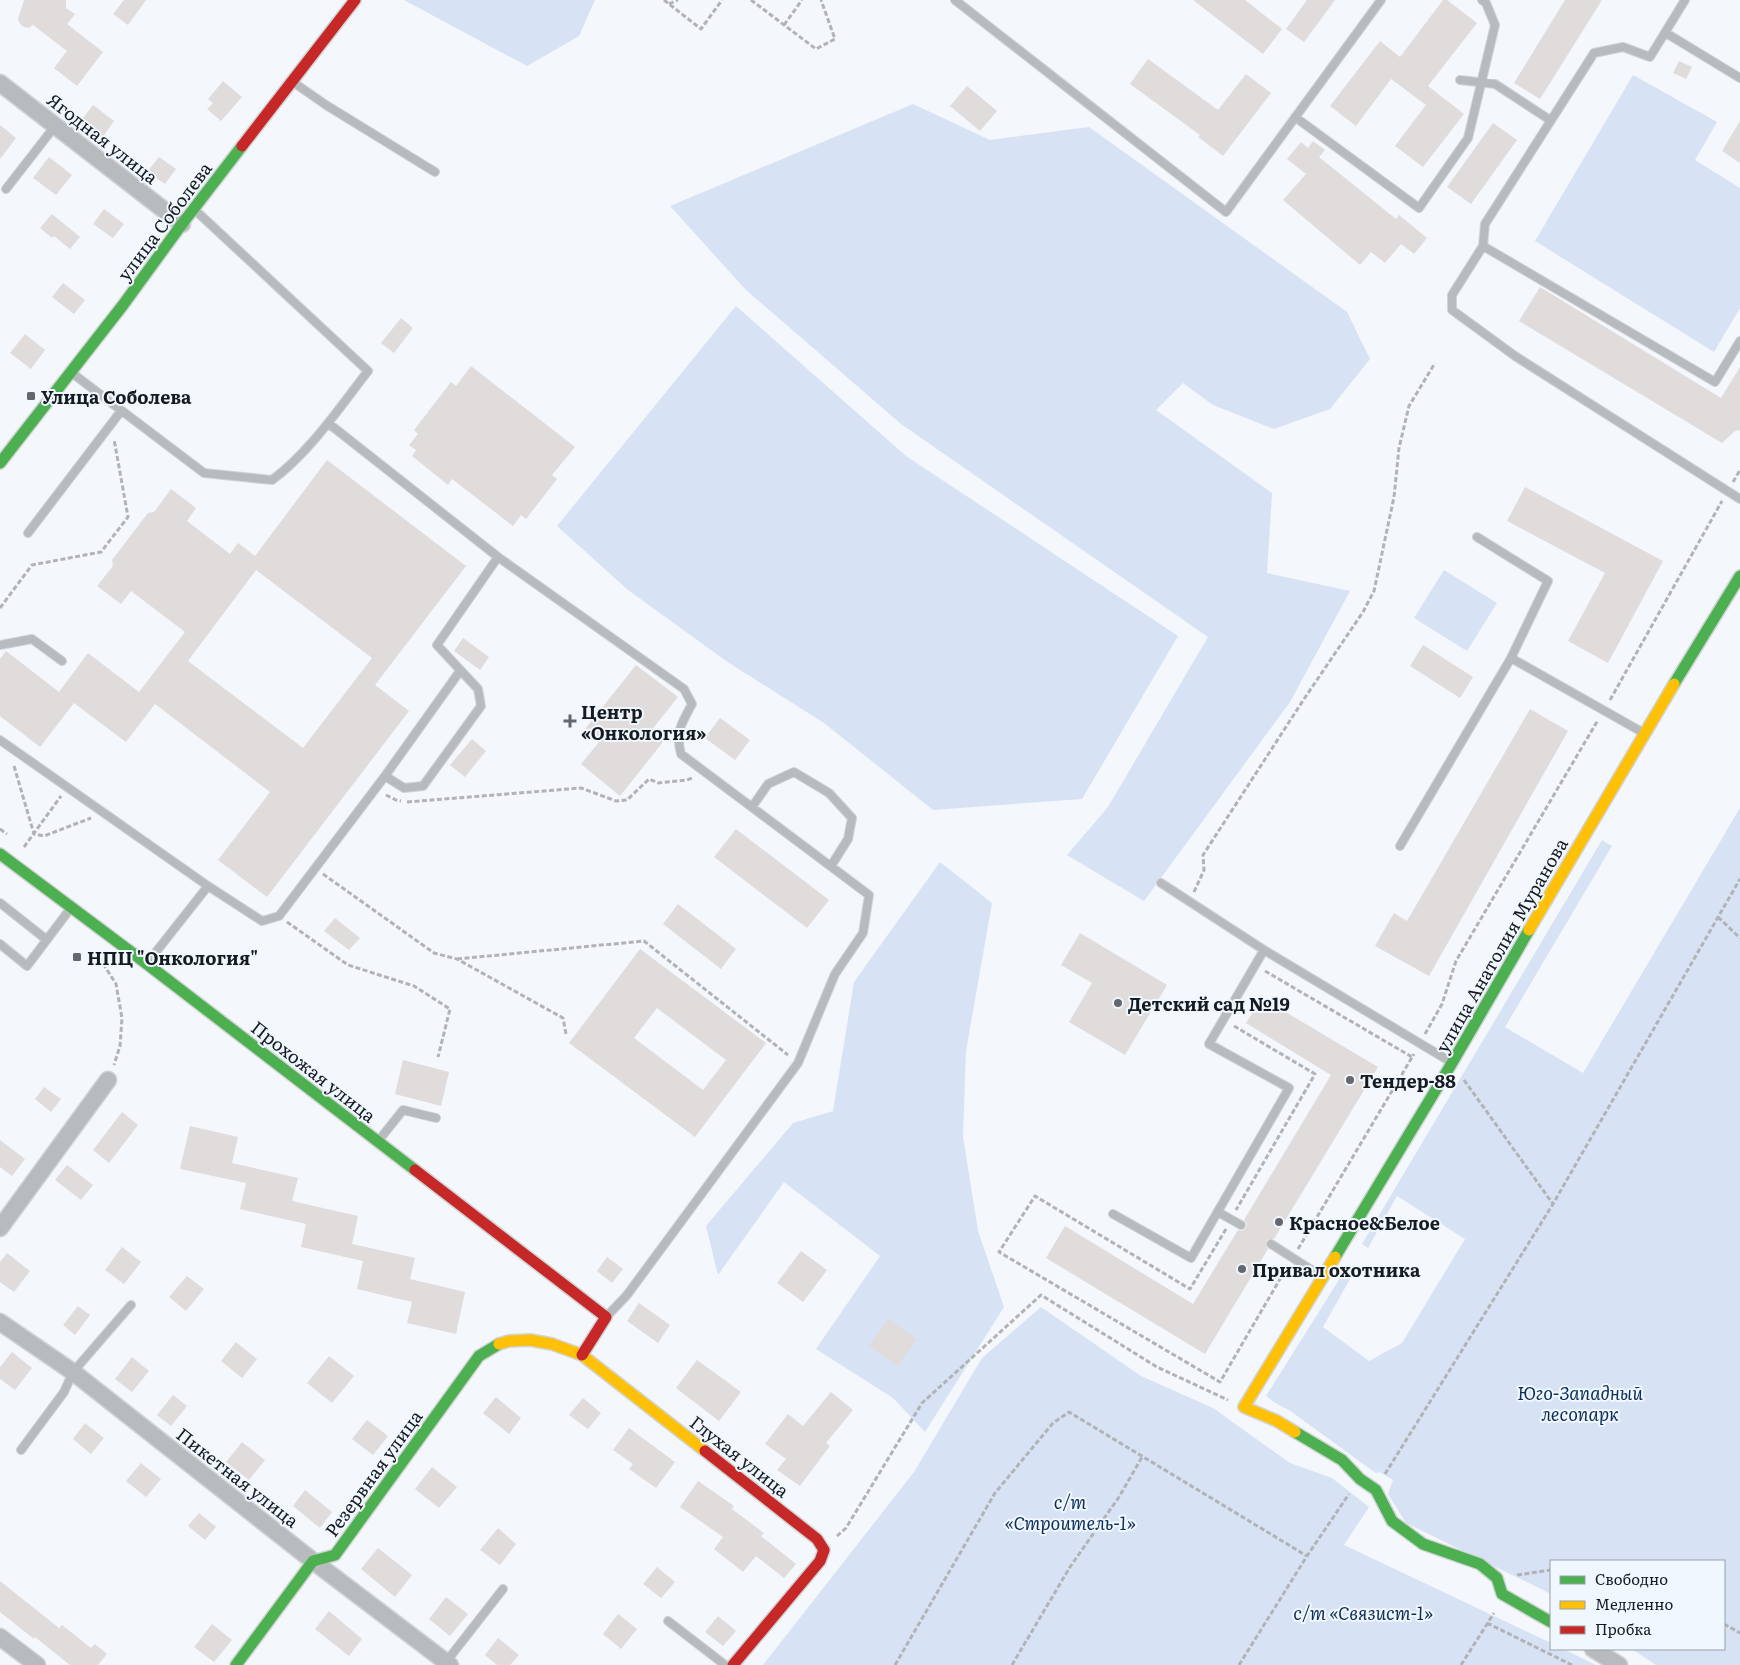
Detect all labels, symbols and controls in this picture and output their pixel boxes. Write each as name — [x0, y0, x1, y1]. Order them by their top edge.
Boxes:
street label: Ягодная улица — [42, 86, 164, 190]
street label: улица Соболева — [110, 156, 218, 286]
place label: Улица Соболева — [41, 383, 192, 410]
marker: Улица Соболева — [25, 390, 37, 402]
place label: Центр «Онкология» — [581, 698, 706, 746]
marker: Центр «Онкология» — [563, 714, 577, 728]
street label: улица Анатолия Муранова — [1428, 832, 1574, 1057]
place label: НПЦ "Онкология" — [87, 944, 258, 971]
marker: НПЦ "Онкология" — [71, 951, 83, 963]
place label: Детский сад №19 — [1128, 990, 1290, 1017]
marker: Детский сад №19 — [1112, 997, 1124, 1009]
street label: Прохожая улица — [246, 1014, 382, 1129]
place label: Тендер-88 — [1360, 1067, 1456, 1094]
marker: Тендер-88 — [1344, 1074, 1356, 1086]
place label: Красное&Белое — [1289, 1209, 1440, 1236]
marker: Красное&Белое — [1273, 1216, 1285, 1228]
place label: Привал охотника — [1252, 1256, 1421, 1283]
marker: Привал охотника — [1236, 1263, 1248, 1275]
park label: Юго-Западный лесопарк — [1517, 1379, 1643, 1427]
street label: Резервная улица — [318, 1404, 428, 1542]
street label: Глухая улица — [685, 1409, 796, 1504]
street label: Пикетная улица — [171, 1420, 305, 1534]
park label: с/т «Строитель-1» — [1005, 1488, 1135, 1536]
legend — [1550, 1560, 1725, 1650]
text: Свободно — [1595, 1567, 1668, 1590]
text: Медленно — [1595, 1592, 1673, 1615]
park label: с/т «Связист-1» — [1293, 1599, 1433, 1626]
text: Пробка — [1595, 1617, 1652, 1640]

